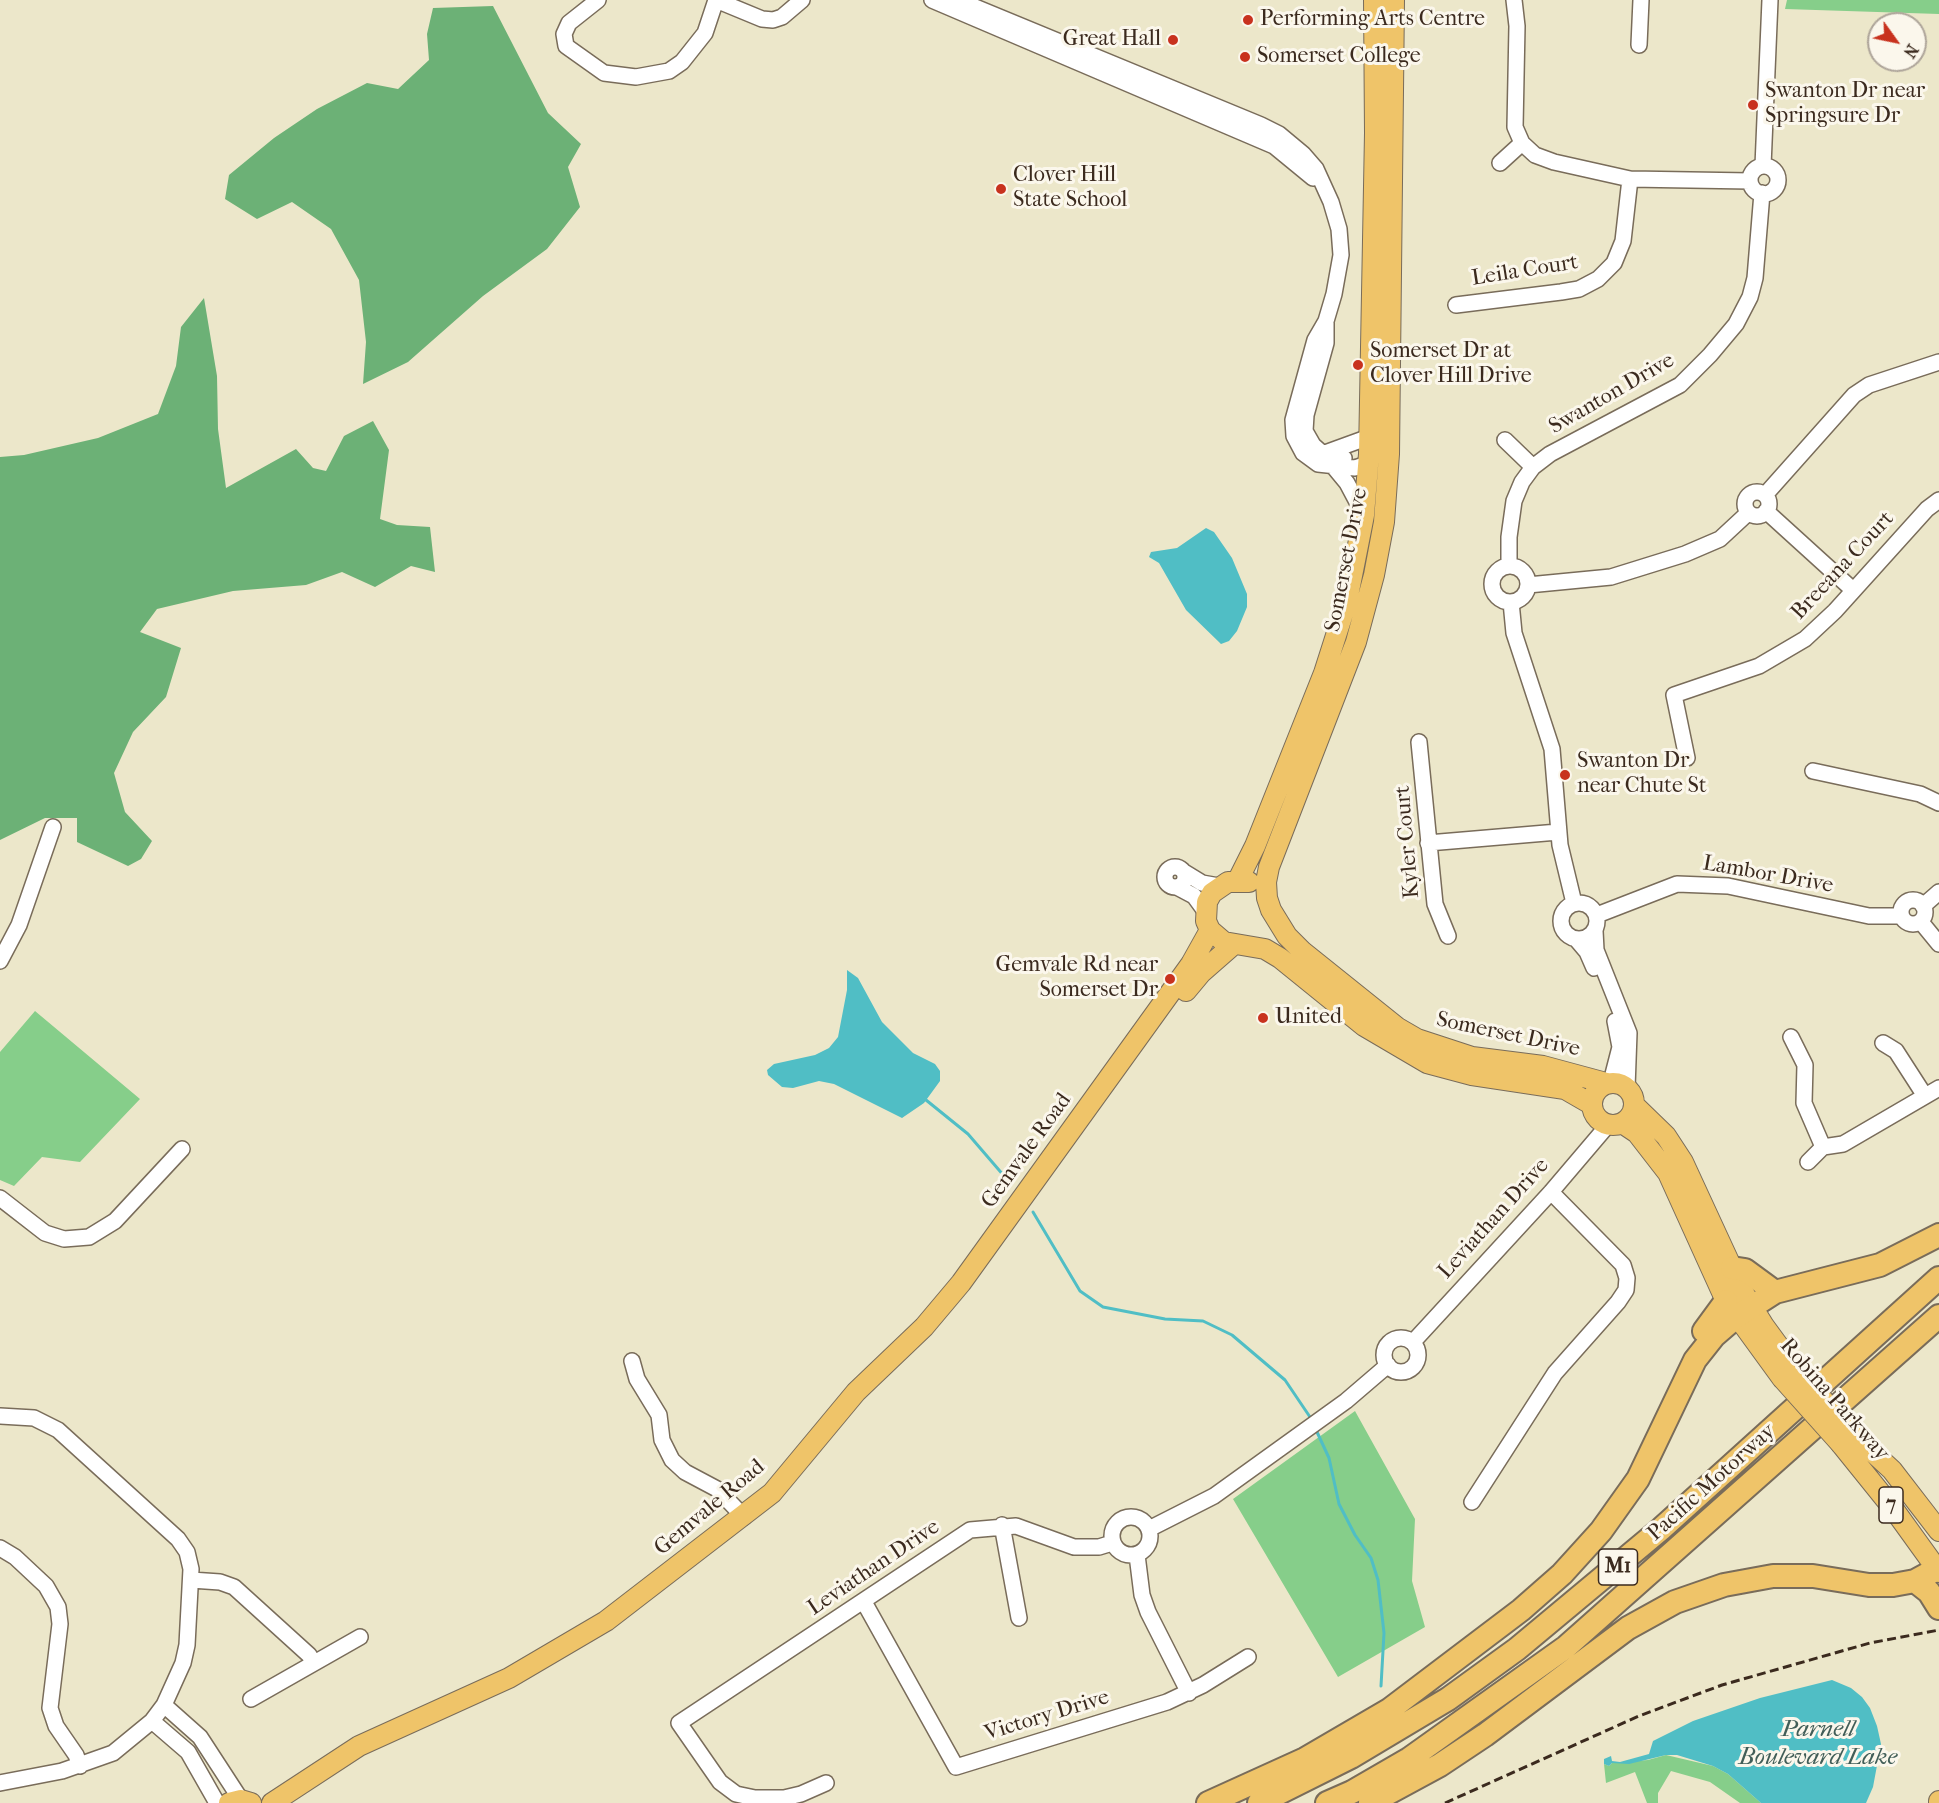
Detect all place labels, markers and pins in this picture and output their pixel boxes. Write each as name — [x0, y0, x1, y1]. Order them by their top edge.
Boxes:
place label: Performing Arts Centre — [1260, 7, 1485, 33]
marker: Performing Arts Centre — [1241, 13, 1255, 27]
place label: Great Hall — [1063, 27, 1161, 53]
marker: Great Hall — [1166, 33, 1180, 47]
place label: Somerset College — [1257, 44, 1421, 70]
marker: Somerset College — [1238, 50, 1252, 64]
place label: Swanton Dr near Springsure Dr — [1765, 79, 1925, 130]
marker: Swanton Dr near Springsure Dr — [1746, 98, 1760, 112]
place label: Clover Hill State School — [1013, 163, 1127, 214]
marker: Clover Hill State School — [994, 182, 1008, 196]
place label: Somerset Dr at Clover Hill Drive — [1370, 339, 1532, 390]
marker: Somerset Dr at Clover Hill Drive — [1351, 358, 1365, 372]
place label: Swanton Dr near Chute St — [1577, 749, 1707, 800]
marker: Swanton Dr near Chute St — [1558, 768, 1572, 782]
place label: Gemvale Rd near Somerset Dr — [996, 953, 1158, 1004]
marker: Gemvale Rd near Somerset Dr — [1163, 972, 1177, 986]
place label: United — [1275, 1005, 1342, 1031]
marker: United — [1256, 1011, 1270, 1025]

